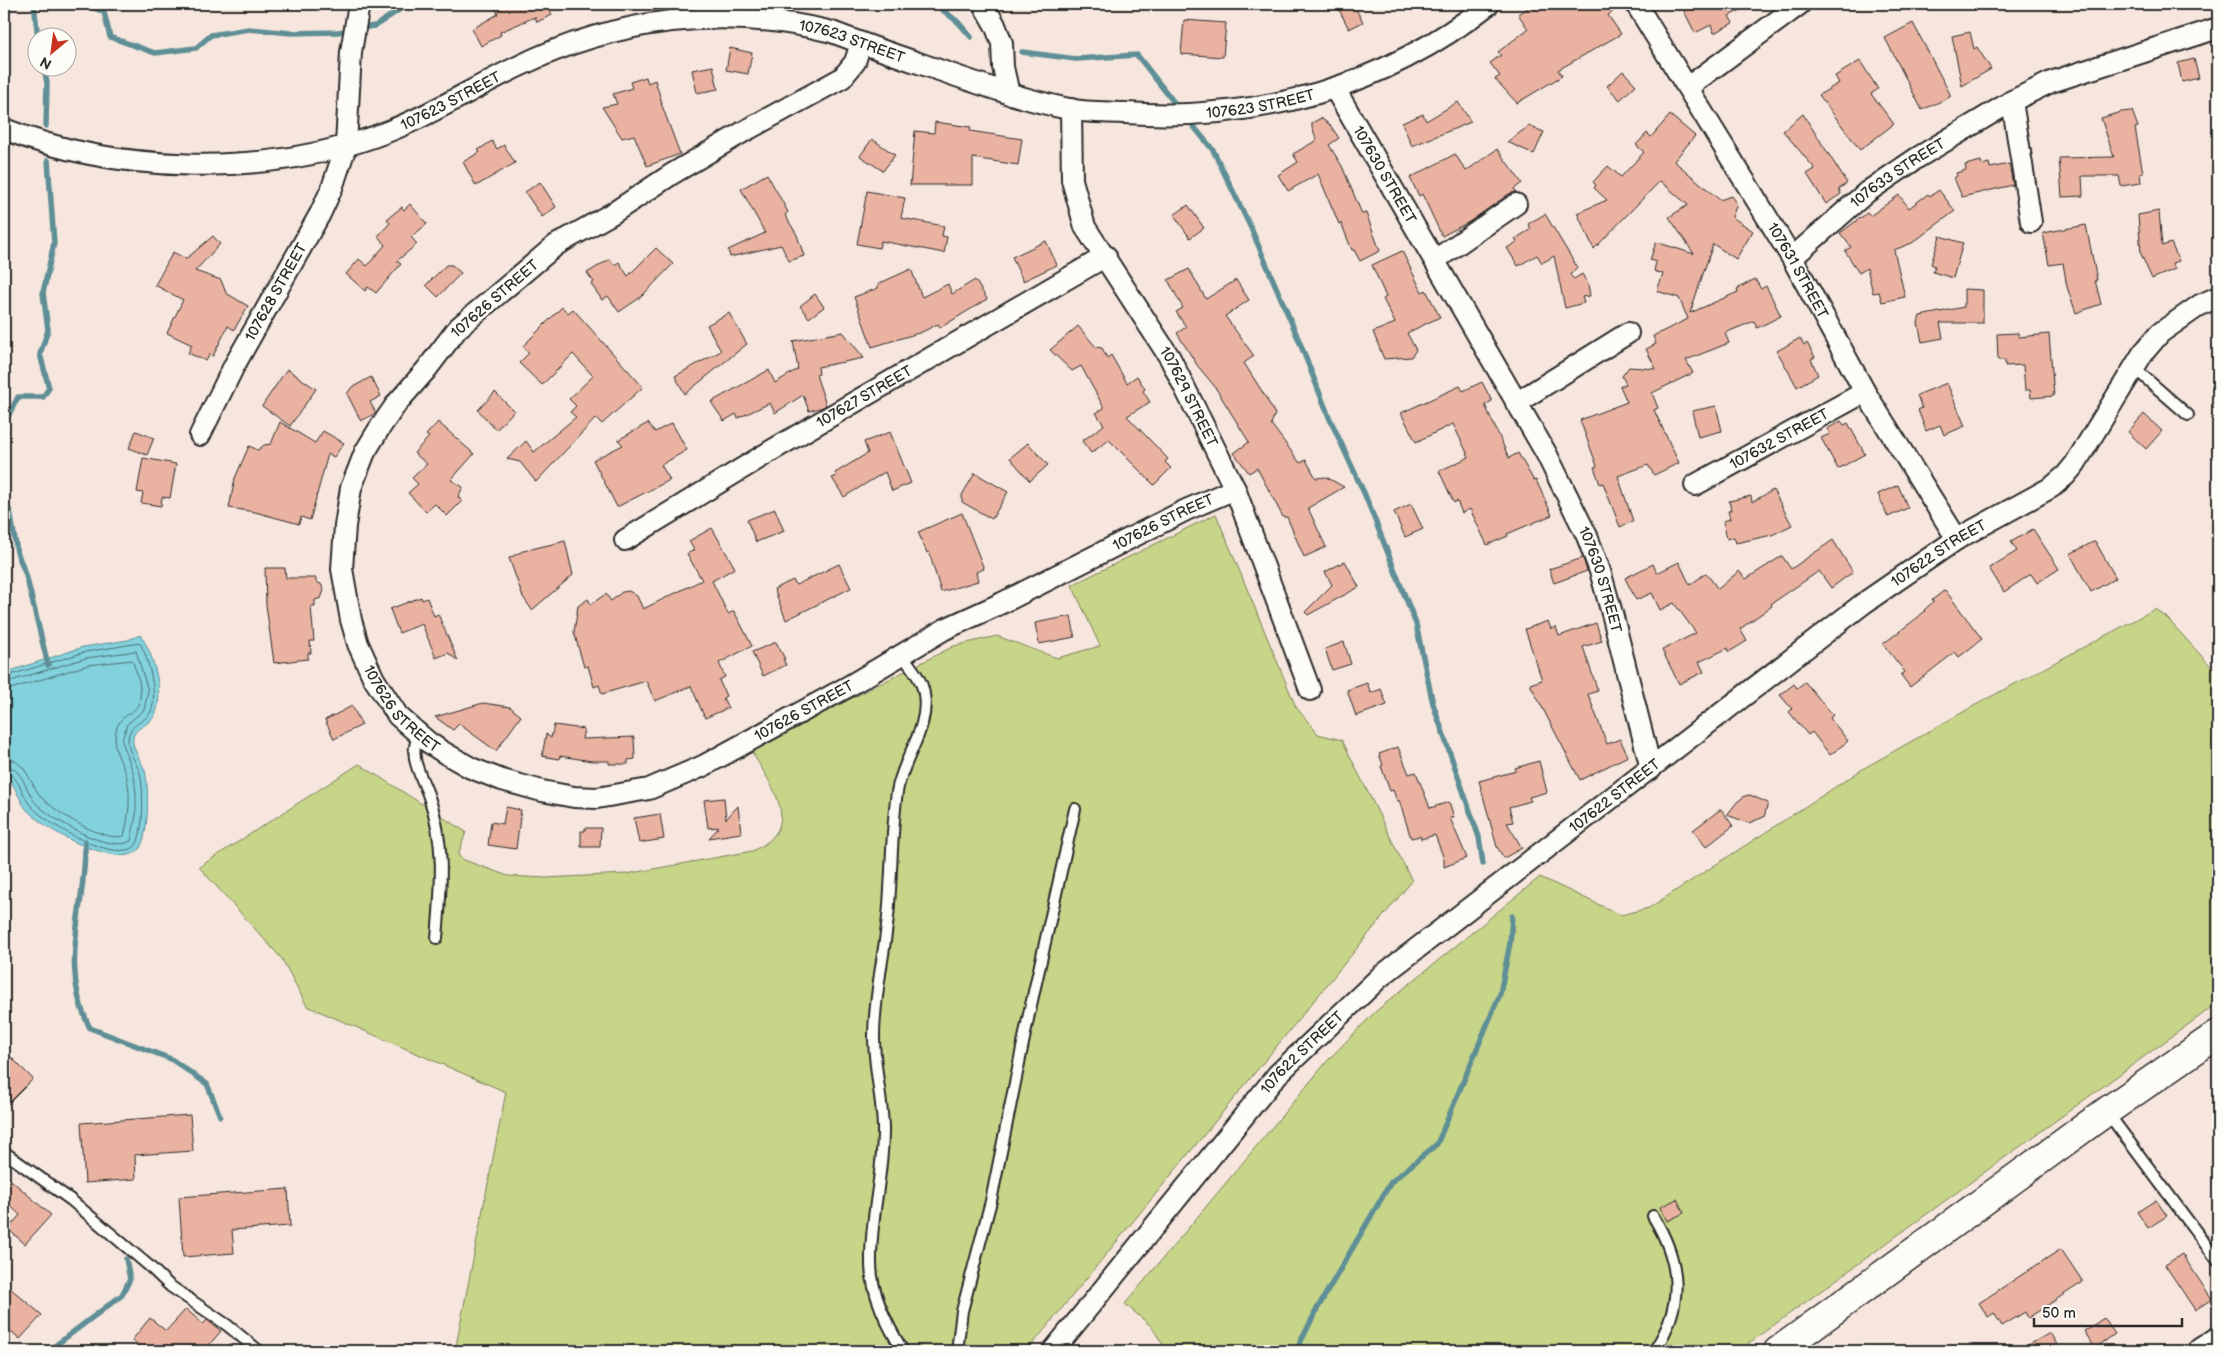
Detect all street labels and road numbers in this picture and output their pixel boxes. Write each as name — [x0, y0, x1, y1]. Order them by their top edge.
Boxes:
street label: 107623 STREET — [798, 16, 907, 67]
street label: 107623 STREET — [398, 67, 504, 135]
street label: 107623 STREET — [1205, 85, 1317, 122]
street label: 107630 STREET — [1349, 122, 1421, 227]
street label: 107633 STREET — [1846, 134, 1948, 212]
street label: 107631 STREET — [1763, 219, 1833, 322]
street label: 107628 STREET — [241, 239, 311, 344]
street label: 107626 STREET — [447, 256, 543, 342]
street label: 107629 STREET — [1156, 343, 1222, 450]
street label: 107627 STREET — [813, 361, 916, 432]
street label: 107632 STREET — [1726, 404, 1832, 474]
street label: 107626 STREET — [1109, 490, 1217, 555]
street label: 107622 STREET — [1887, 515, 1989, 591]
street label: 107630 STREET — [1574, 523, 1626, 635]
street label: 107626 STREET — [359, 662, 443, 757]
street label: 107626 STREET — [751, 676, 857, 746]
street label: 107622 STREET — [1565, 755, 1664, 837]
street label: 107622 STREET — [1256, 1007, 1348, 1098]

